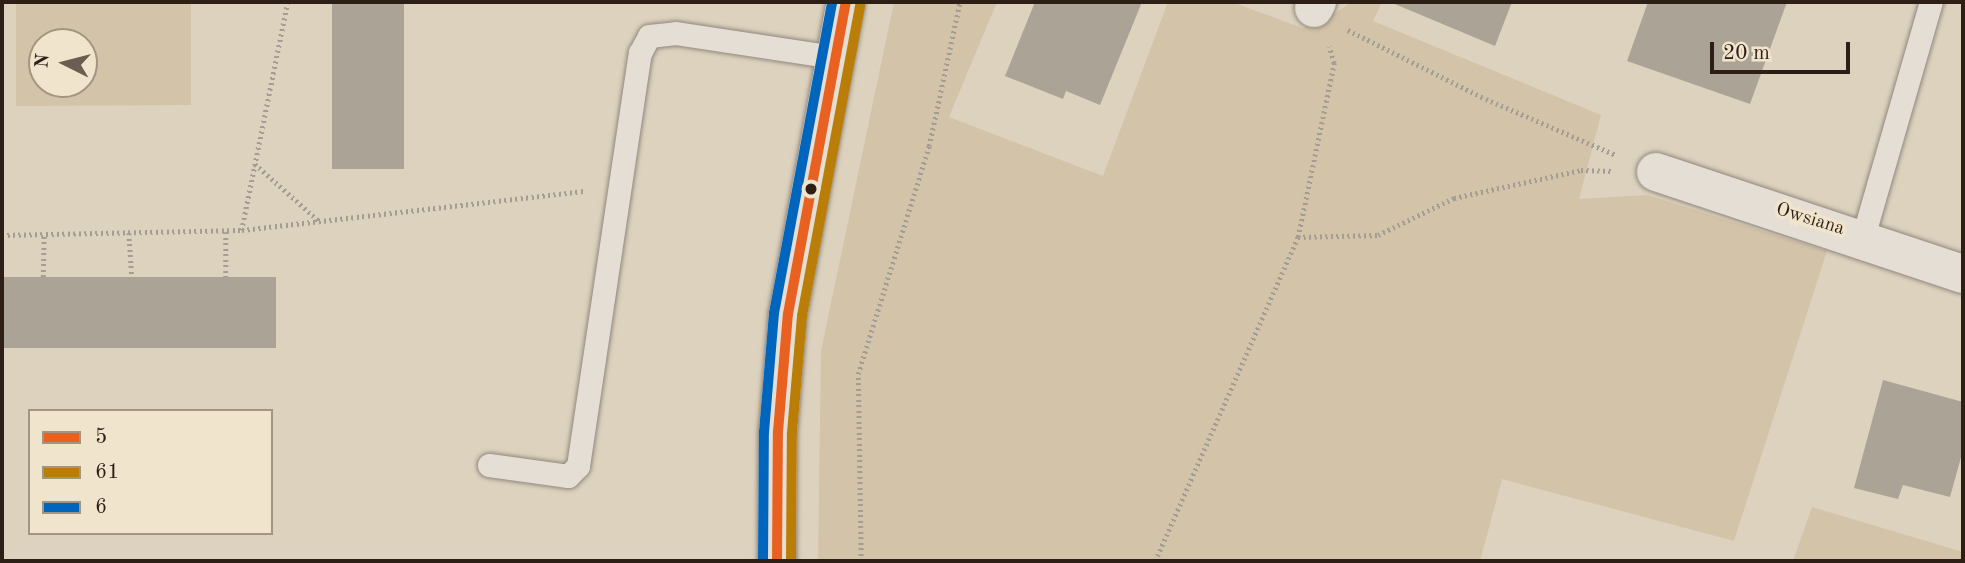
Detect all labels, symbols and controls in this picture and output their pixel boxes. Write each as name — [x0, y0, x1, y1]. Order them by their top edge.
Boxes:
north arrow — [28, 28, 98, 98]
scale bar — [1713, 28, 1853, 72]
text: 20 m — [1723, 43, 1770, 64]
text: N — [33, 53, 54, 69]
unlabelled marker — [804, 182, 818, 196]
street label: Owsiana — [1773, 199, 1847, 241]
legend — [28, 409, 273, 535]
text: 5 — [95, 427, 107, 448]
text: 61 — [95, 462, 119, 483]
text: 6 — [95, 497, 107, 518]

